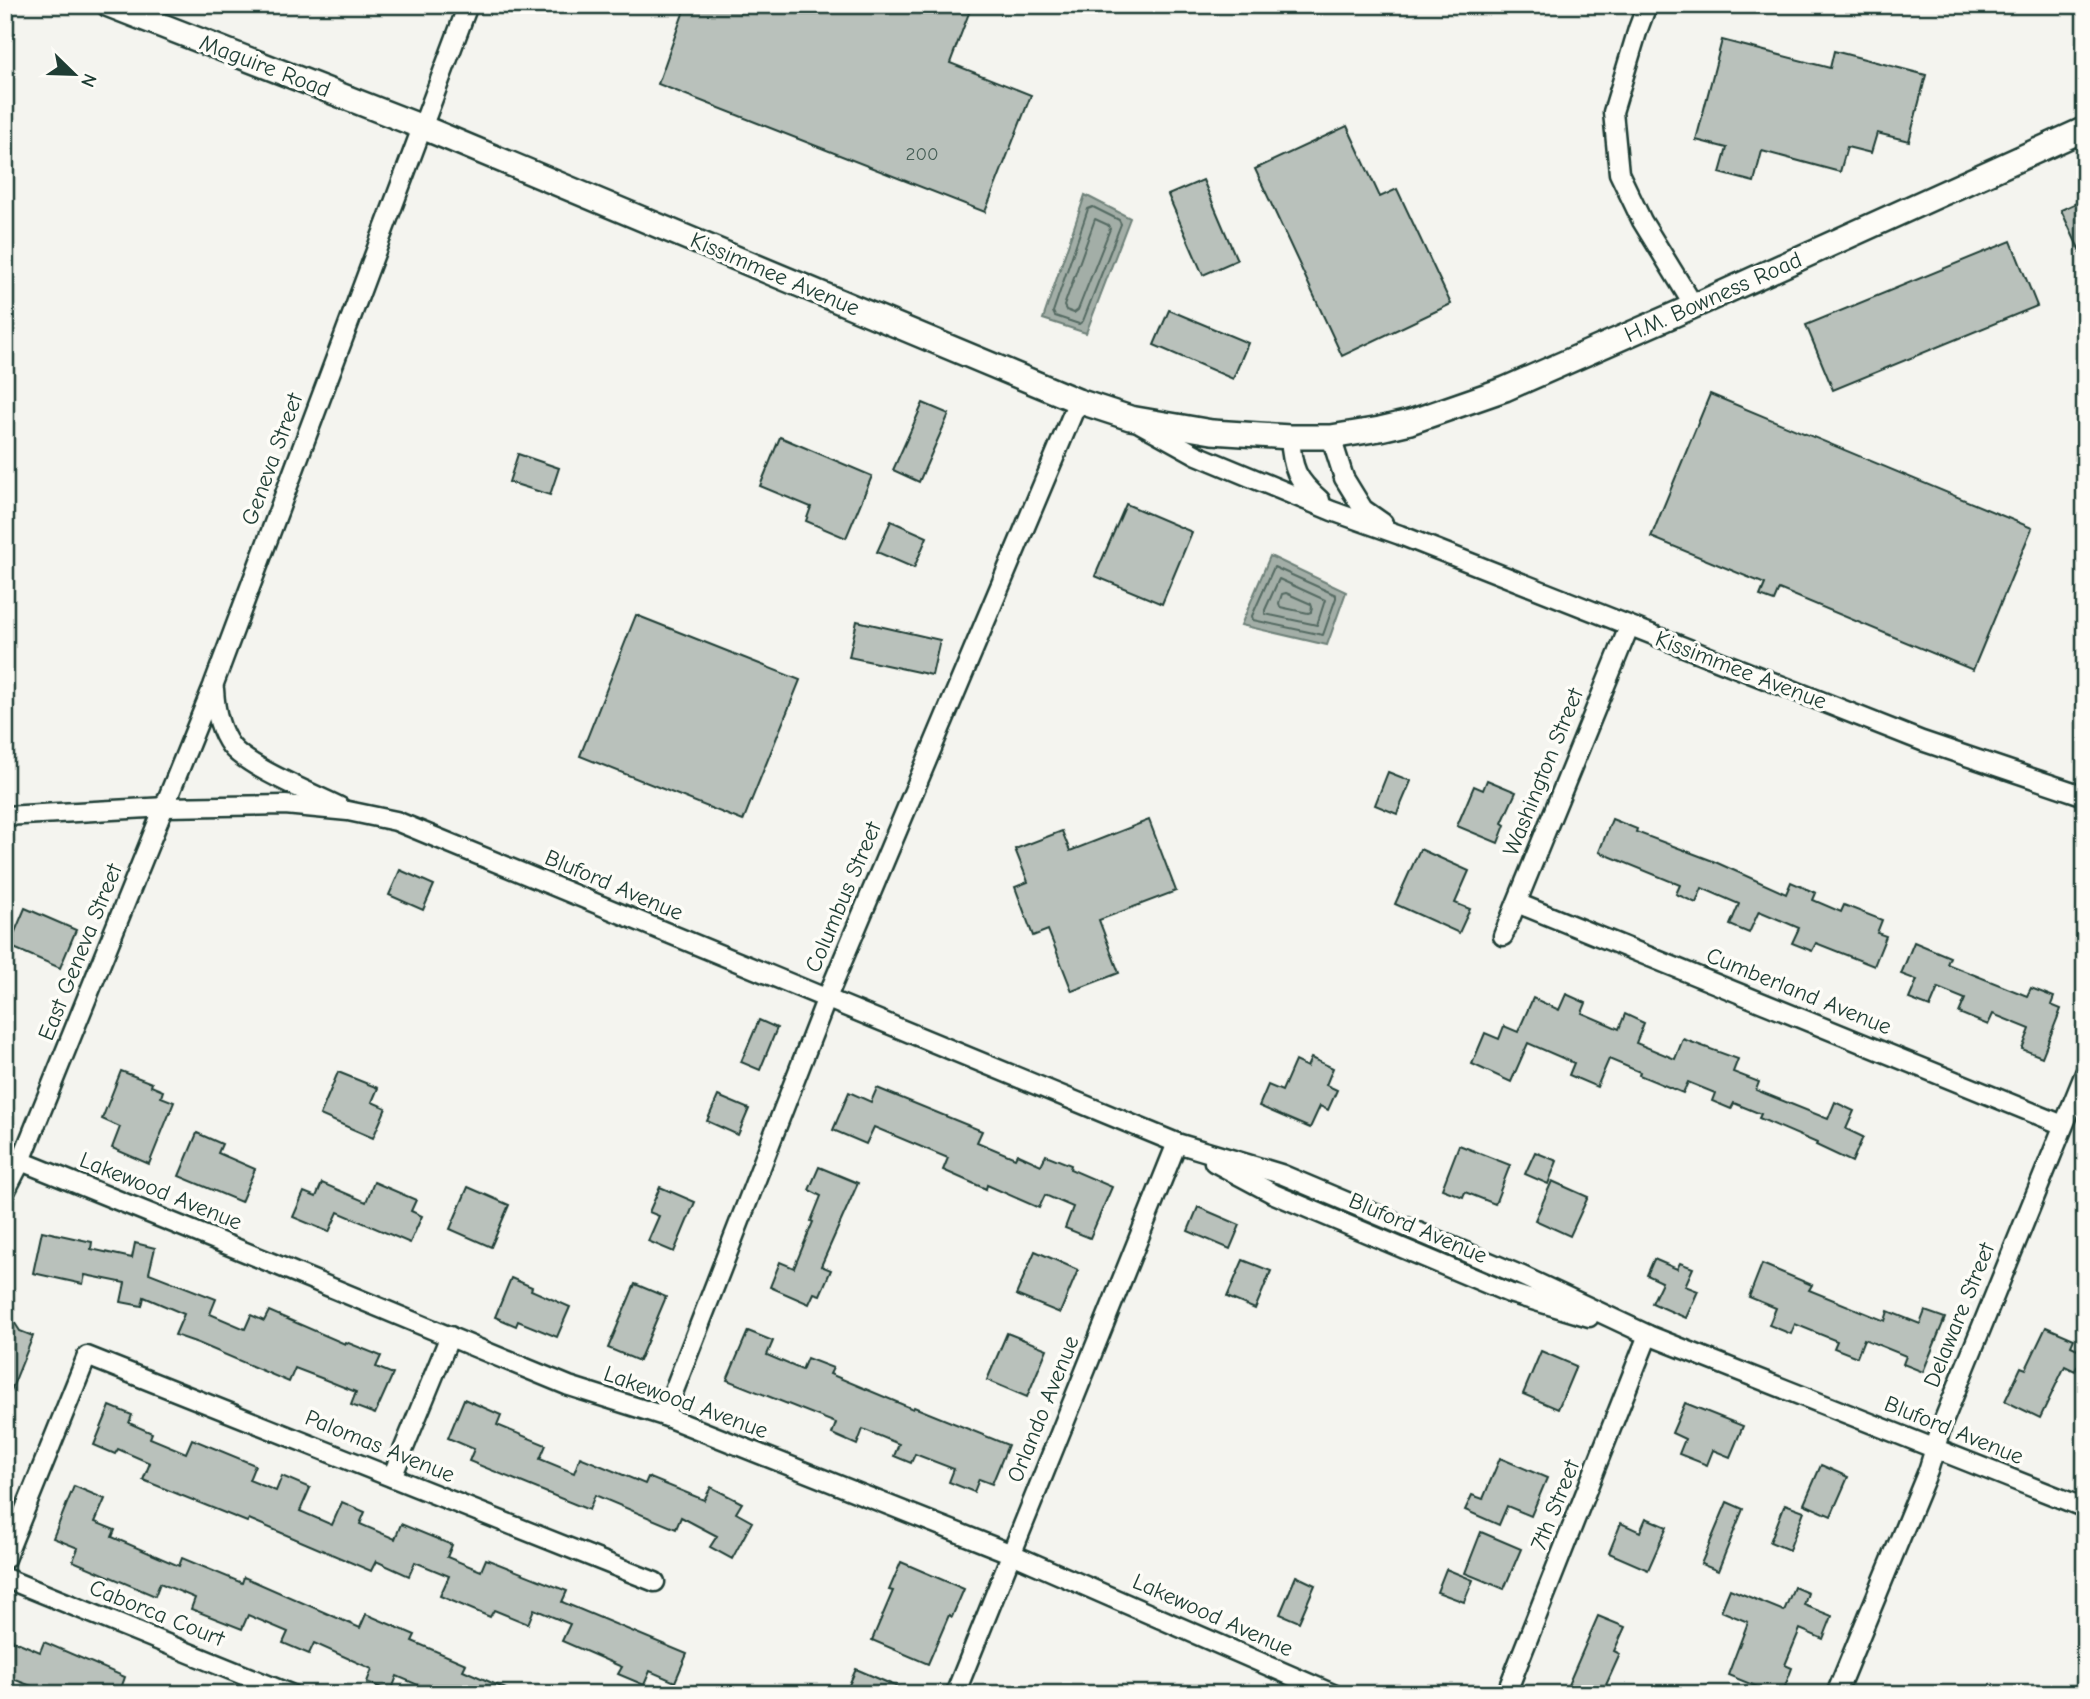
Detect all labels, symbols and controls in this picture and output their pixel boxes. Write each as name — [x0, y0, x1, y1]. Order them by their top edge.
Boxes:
street label: Maguire Road — [196, 29, 334, 103]
north arrow — [38, 38, 108, 108]
text: N — [76, 70, 101, 90]
house number: 200 — [905, 143, 939, 165]
street label: Kissimmee Avenue — [686, 226, 864, 322]
street label: H.M. Bowness Road — [1620, 246, 1806, 348]
street label: Geneva Street — [236, 388, 309, 529]
street label: Kissimmee Avenue — [1652, 625, 1830, 715]
street label: Washington Street — [1497, 683, 1589, 860]
street label: Columbus Street — [799, 816, 887, 976]
street label: Bluford Avenue — [541, 844, 687, 926]
street label: East Geneva Street — [32, 858, 128, 1044]
street label: Cumberland Avenue — [1702, 942, 1896, 1040]
street label: Lakewood Avenue — [76, 1146, 246, 1236]
street label: Bluford Avenue — [1345, 1187, 1491, 1269]
street label: Delaware Street — [1918, 1237, 2001, 1391]
street label: Orlando Avenue — [1001, 1332, 1085, 1486]
street label: Lakewood Avenue — [600, 1360, 772, 1444]
street label: Bluford Avenue — [1881, 1390, 2027, 1470]
street label: Palomas Avenue — [301, 1404, 459, 1488]
street label: 7th Street — [1525, 1455, 1586, 1554]
street label: Lakewood Avenue — [1129, 1568, 1297, 1662]
street label: Caborca Court — [86, 1574, 230, 1653]

